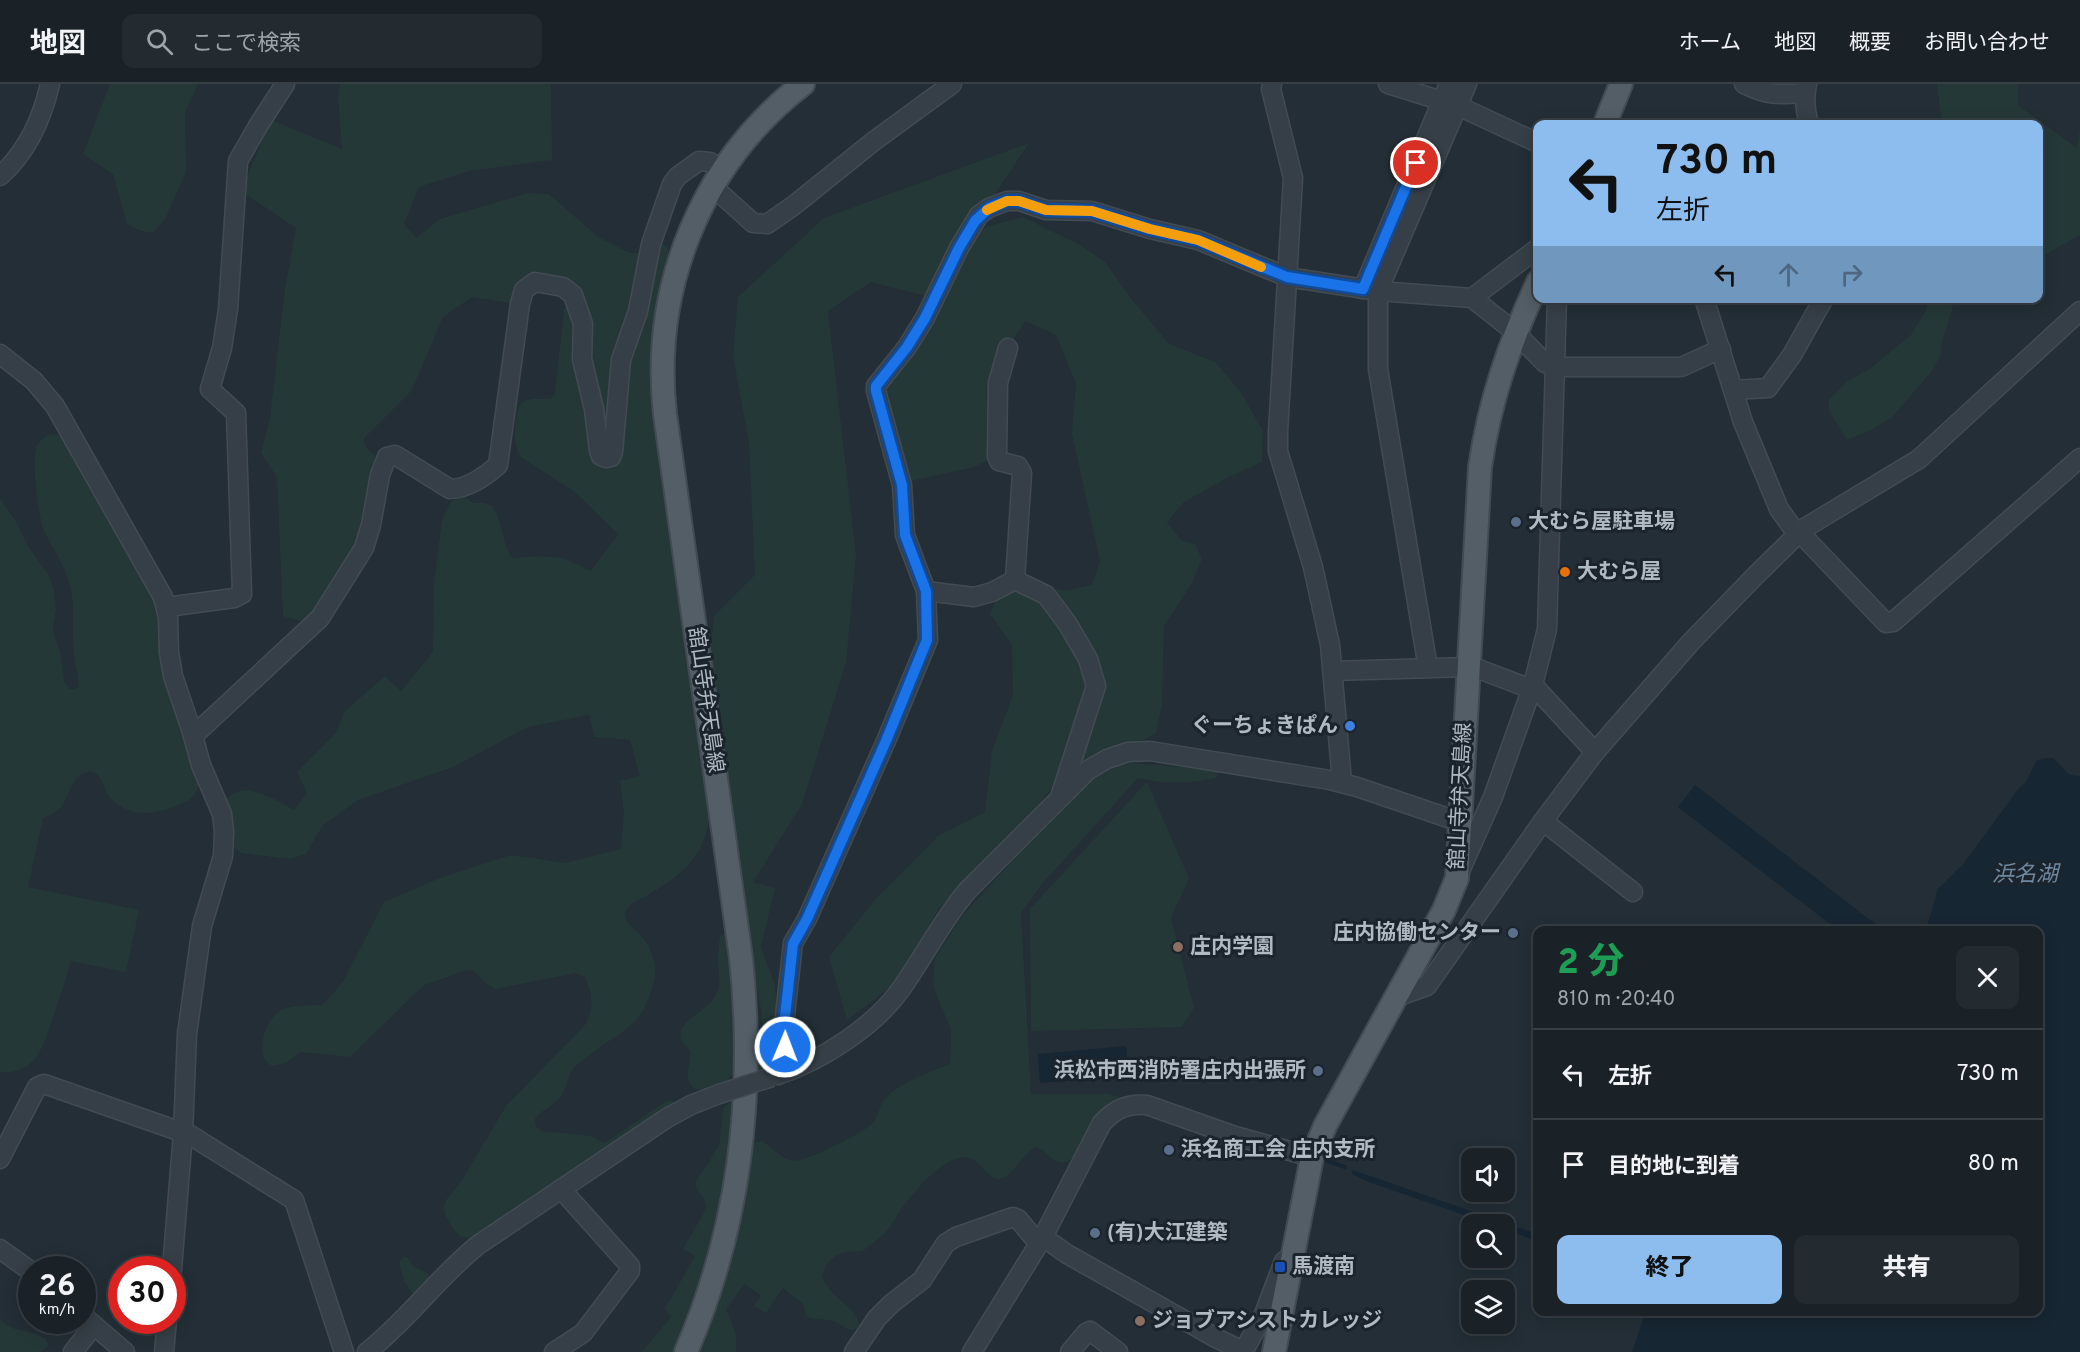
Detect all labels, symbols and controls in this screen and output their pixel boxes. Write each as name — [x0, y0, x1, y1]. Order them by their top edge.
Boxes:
search box — [122, 14, 542, 68]
icon: search — [143, 25, 176, 58]
text: 地図 — [30, 27, 86, 63]
text: ホーム — [1679, 30, 1741, 57]
text: 地図 — [1774, 30, 1816, 57]
text: 概要 — [1849, 30, 1891, 57]
text: お問い合わせ — [1924, 30, 2050, 57]
text: ここで検索 — [191, 31, 301, 58]
text: 730 m — [1656, 136, 1777, 189]
pin — [1390, 137, 1441, 188]
icon: left — [1557, 144, 1635, 222]
icon: arrive — [1399, 146, 1432, 179]
text: 左折 — [1656, 195, 1710, 229]
icon: left — [1709, 258, 1742, 291]
icon: ahead — [1772, 258, 1805, 291]
icon: right — [1835, 258, 1868, 291]
place label: 大むら屋駐車場 — [1528, 509, 1675, 536]
marker: 大むら屋駐車場 — [1509, 515, 1523, 529]
place label: 大むら屋 — [1577, 559, 1661, 586]
marker: 大むら屋 — [1558, 565, 1572, 579]
street label: 舘山寺弁天島線 — [681, 625, 729, 775]
place label: ぐーちょきぱん — [1191, 713, 1338, 740]
marker: ぐーちょきぱん — [1343, 719, 1357, 733]
street label: 舘山寺弁天島線 — [1444, 722, 1478, 870]
water label: 浜名湖 — [1992, 862, 2061, 889]
place label: 庄内協働センター — [1333, 920, 1501, 947]
marker: 庄内協働センター — [1506, 926, 1520, 940]
place label: 庄内学園 — [1190, 934, 1274, 961]
marker: 庄内学園 — [1171, 940, 1185, 954]
text: 2 分 — [1557, 941, 1624, 987]
button: close — [1956, 946, 2019, 1009]
text: 810 m · 20:40 — [1557, 987, 1675, 1013]
position arrow — [753, 1015, 817, 1079]
place label: 浜松市西消防署庄内出張所 — [1054, 1058, 1306, 1085]
icon: left — [1557, 1058, 1590, 1091]
text: 730 m — [1957, 1061, 2019, 1088]
marker: 浜松市西消防署庄内出張所 — [1311, 1064, 1325, 1078]
text: 左折 — [1608, 1064, 1652, 1091]
place label: 浜名商工会 庄内支所 — [1181, 1137, 1375, 1164]
marker: 浜名商工会 庄内支所 — [1162, 1143, 1176, 1157]
map controls — [1461, 1148, 1515, 1334]
button: sound — [1461, 1148, 1515, 1202]
icon: arrive — [1557, 1148, 1590, 1181]
text: 80 m — [1968, 1151, 2019, 1178]
text: 目的地に到着 — [1608, 1154, 1740, 1181]
button: search — [1461, 1214, 1515, 1268]
place label: (有)大江建築 — [1107, 1220, 1228, 1247]
marker: (有)大江建築 — [1088, 1226, 1102, 1240]
button: 終了 — [1557, 1235, 1782, 1304]
button: 共有 — [1794, 1235, 2019, 1304]
place label: 馬渡南 — [1292, 1254, 1355, 1281]
speed limit sign: 30 — [108, 1256, 186, 1334]
marker: 馬渡南 — [1273, 1260, 1287, 1274]
text: 26 — [39, 1269, 75, 1306]
button: layers — [1461, 1280, 1515, 1334]
text: km/h — [39, 1301, 75, 1320]
place label: ジョブアシストカレッジ — [1152, 1308, 1382, 1335]
marker: ジョブアシストカレッジ — [1133, 1314, 1147, 1328]

